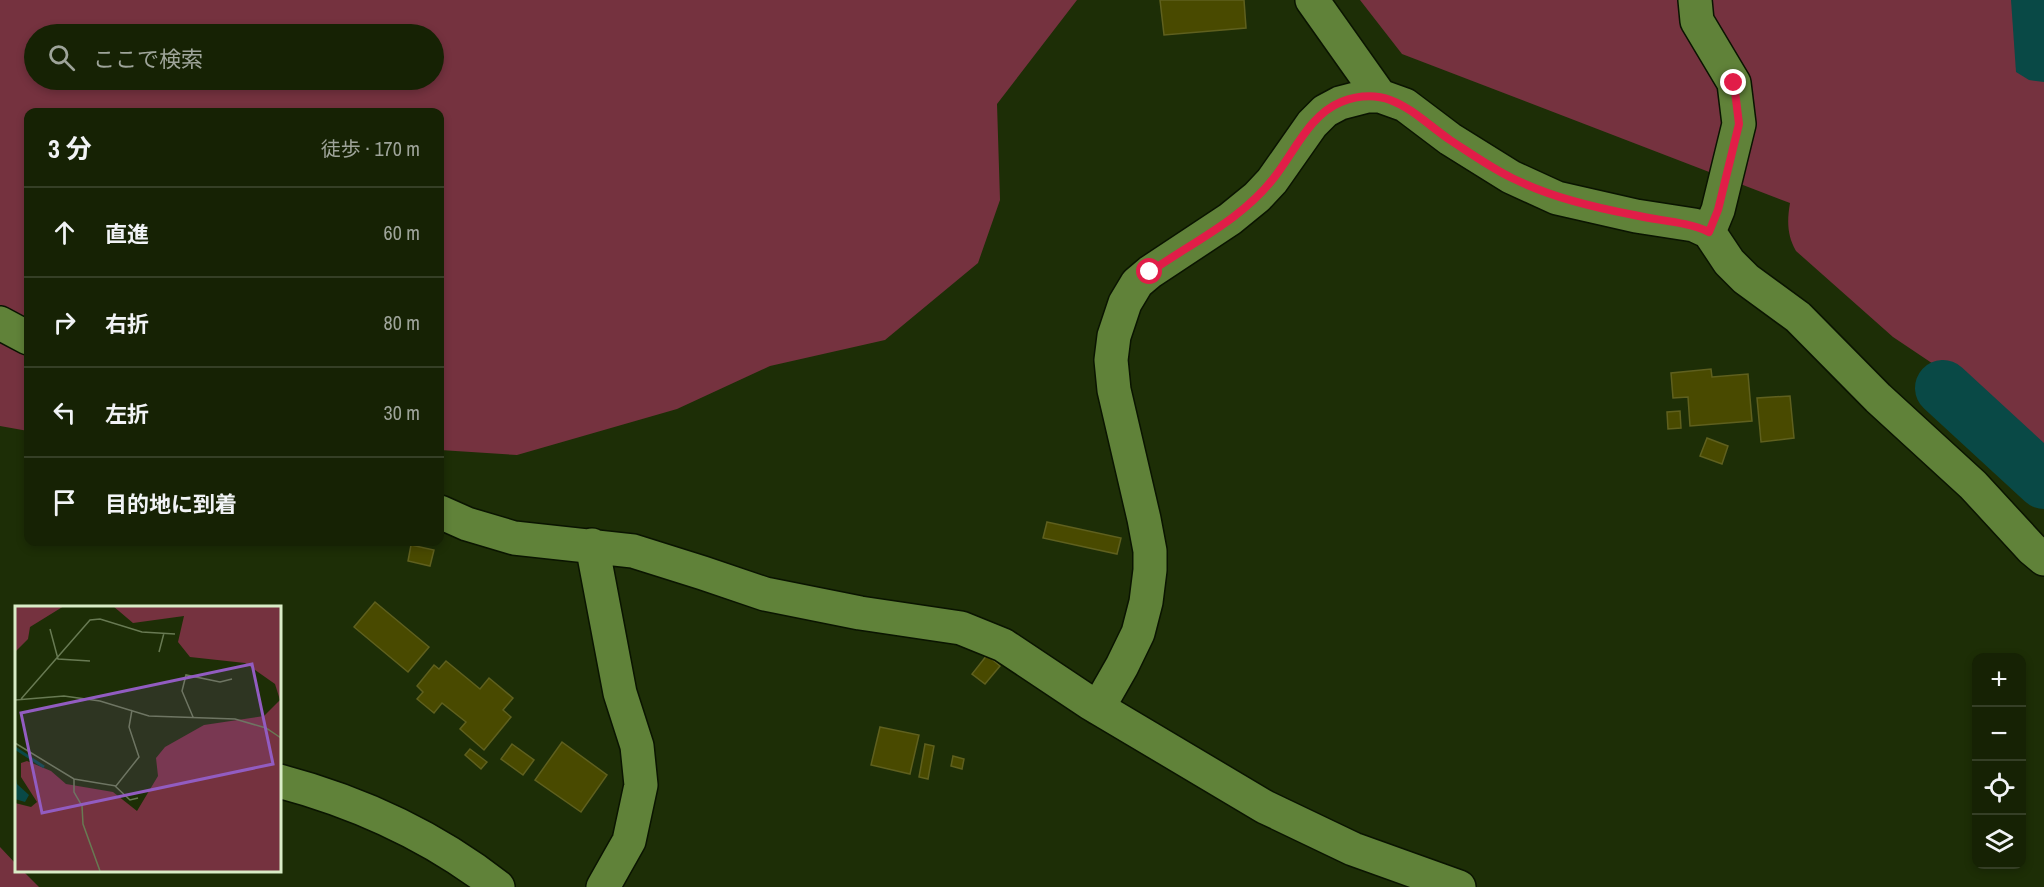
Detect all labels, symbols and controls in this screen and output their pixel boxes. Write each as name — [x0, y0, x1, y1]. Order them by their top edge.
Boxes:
search box — [24, 24, 444, 90]
icon: search — [45, 41, 78, 74]
text: ここで検索 — [93, 44, 203, 74]
route end — [1720, 69, 1746, 95]
text: 3 分 — [48, 131, 92, 166]
text: 徒歩 · 170 m — [321, 135, 420, 162]
icon: ahead — [48, 216, 81, 249]
text: 直進 — [105, 219, 149, 249]
text: 60 m — [384, 219, 420, 246]
route start — [1136, 258, 1162, 284]
icon: right — [48, 306, 81, 339]
text: 右折 — [105, 309, 149, 339]
text: 80 m — [384, 309, 420, 336]
icon: left — [48, 396, 81, 429]
text: 左折 — [105, 399, 149, 429]
text: 30 m — [384, 399, 420, 426]
icon: arrive — [48, 486, 81, 519]
text: 目的地に到着 — [105, 489, 237, 519]
inset map — [15, 606, 280, 872]
map controls — [1972, 653, 2026, 869]
button: + — [1972, 653, 2026, 707]
button: − — [1972, 707, 2026, 761]
button: locate — [1972, 761, 2026, 815]
button: layers — [1972, 815, 2026, 869]

